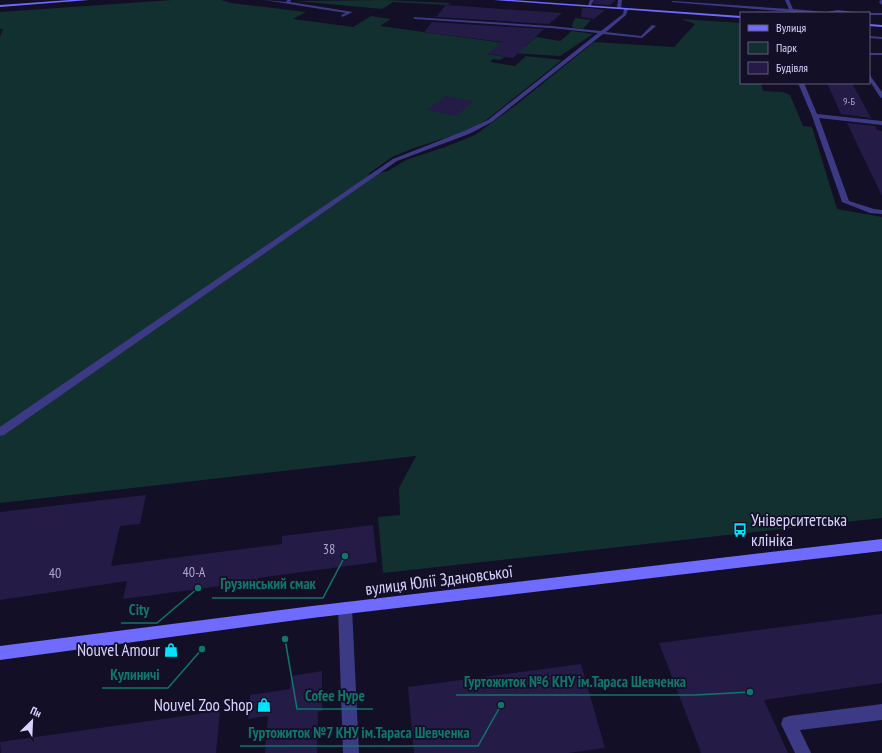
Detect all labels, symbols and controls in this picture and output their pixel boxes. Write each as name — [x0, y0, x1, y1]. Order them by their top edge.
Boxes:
legend — [740, 12, 870, 84]
text: Вулиця — [776, 20, 806, 35]
text: Парк — [776, 40, 797, 55]
text: Будівля — [776, 60, 808, 75]
house number: 9-Б — [843, 95, 855, 108]
place label: Університетська клініка — [751, 509, 847, 551]
bus stop icon: Університетська клініка — [732, 522, 748, 538]
house number: 38 — [323, 540, 335, 558]
street label: вулиця Юлії Здановської — [364, 560, 514, 600]
house number: 40-А — [183, 563, 206, 581]
house number: 40 — [49, 564, 61, 582]
callout: Грузинський смак — [212, 571, 323, 598]
text: Грузинський смак — [220, 574, 317, 593]
callout: City — [121, 596, 157, 623]
text: City — [129, 600, 150, 619]
place label: Nouvel Amour — [77, 639, 160, 661]
shop icon: Nouvel Amour — [163, 642, 179, 658]
callout: Кулиничі — [102, 661, 168, 688]
text: Кулиничі — [110, 665, 160, 684]
callout: Гуртожиток №6 КНУ ім.Тараса Шевченка — [456, 668, 695, 695]
text: Гуртожиток №6 КНУ ім.Тараса Шевченка — [464, 672, 686, 691]
callout: Cofee Hype — [297, 682, 373, 709]
text: Cofee Hype — [305, 686, 365, 705]
place label: Nouvel Zoo Shop — [154, 694, 253, 716]
shop icon: Nouvel Zoo Shop — [256, 697, 272, 713]
north arrow — [12, 701, 52, 741]
text: Пн — [28, 703, 44, 720]
callout: Гуртожиток №7 КНУ ім.Тараса Шевченка — [240, 719, 478, 746]
text: Гуртожиток №7 КНУ ім.Тараса Шевченка — [248, 723, 470, 742]

